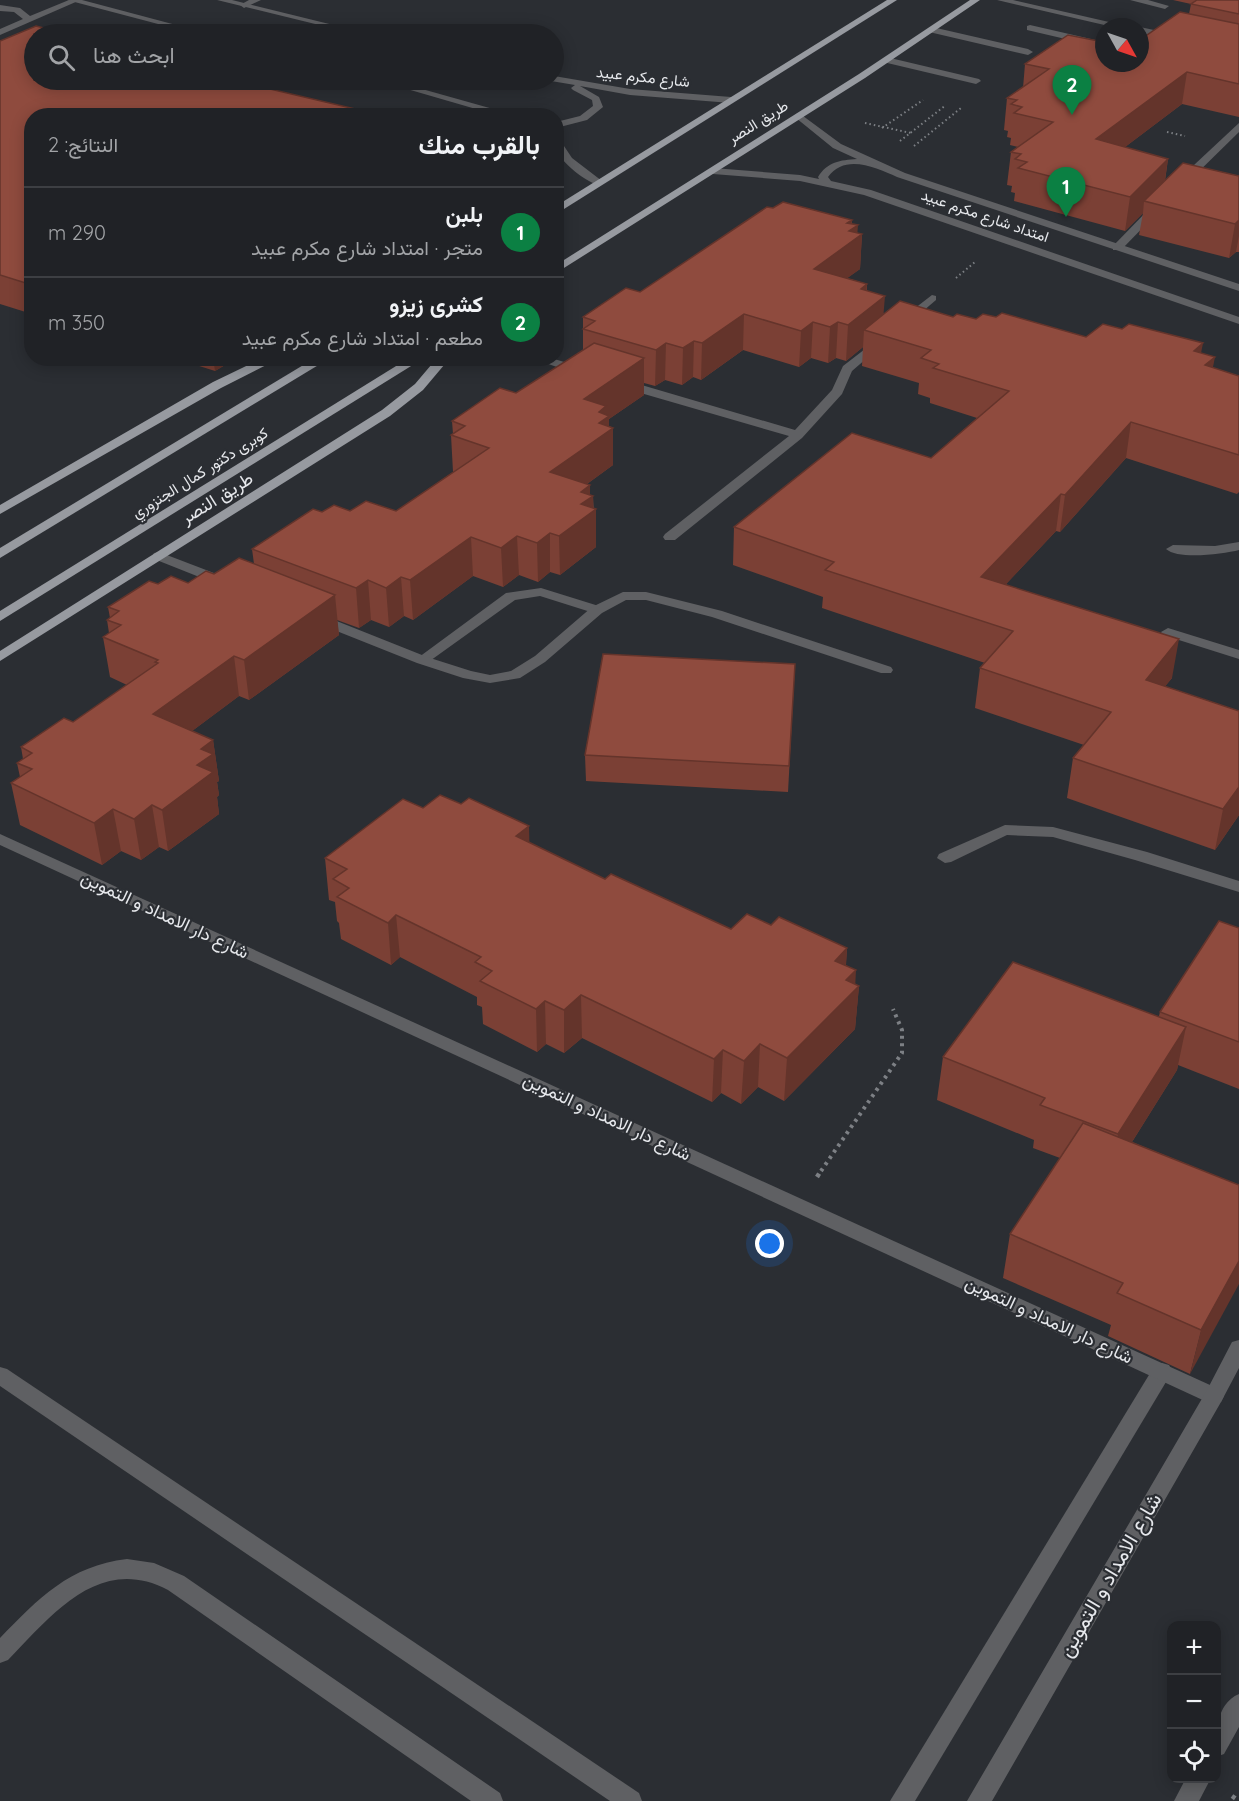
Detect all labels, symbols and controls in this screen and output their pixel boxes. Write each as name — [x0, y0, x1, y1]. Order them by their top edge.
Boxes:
north arrow — [1095, 18, 1149, 72]
search box — [24, 24, 564, 90]
icon: search — [45, 41, 78, 74]
text: ابحث هنا — [93, 41, 175, 69]
street label: شارع مكرم عبيد — [595, 62, 691, 93]
pin: 2 — [1052, 66, 1092, 115]
street label: طريق النصر — [723, 96, 792, 149]
text: بالقرب منك — [419, 128, 540, 161]
text: النتائج: 2 — [48, 132, 118, 157]
pin: 1 — [1046, 168, 1086, 217]
street label: امتداد شارع مكرم عبيد — [918, 185, 1051, 248]
text: بلبن — [446, 200, 483, 228]
text: 290 m — [48, 220, 106, 245]
text: 1 — [517, 220, 524, 245]
text: متجر · امتداد شارع مكرم عبيد — [251, 235, 483, 260]
text: كشرى زيزو — [389, 290, 483, 318]
text: 350 m — [48, 310, 105, 335]
text: 2 — [515, 310, 526, 335]
text: مطعم · امتداد شارع مكرم عبيد — [242, 325, 483, 350]
street label: كوبرى دكتور كمال الجنزوري — [128, 423, 274, 526]
street label: طريق النصر — [175, 466, 257, 529]
street label: شارع دار الامداد و التموين — [77, 866, 253, 964]
street label: شارع دار الامداد و التموين — [519, 1068, 695, 1166]
your location — [755, 1229, 784, 1258]
street label: شارع دار الامداد و التموين — [961, 1271, 1137, 1369]
street label: شارع الامداد و التموين — [1052, 1488, 1168, 1662]
map controls — [1167, 1621, 1221, 1783]
button: + — [1167, 1621, 1221, 1675]
button: − — [1167, 1675, 1221, 1729]
button: locate — [1167, 1729, 1221, 1783]

